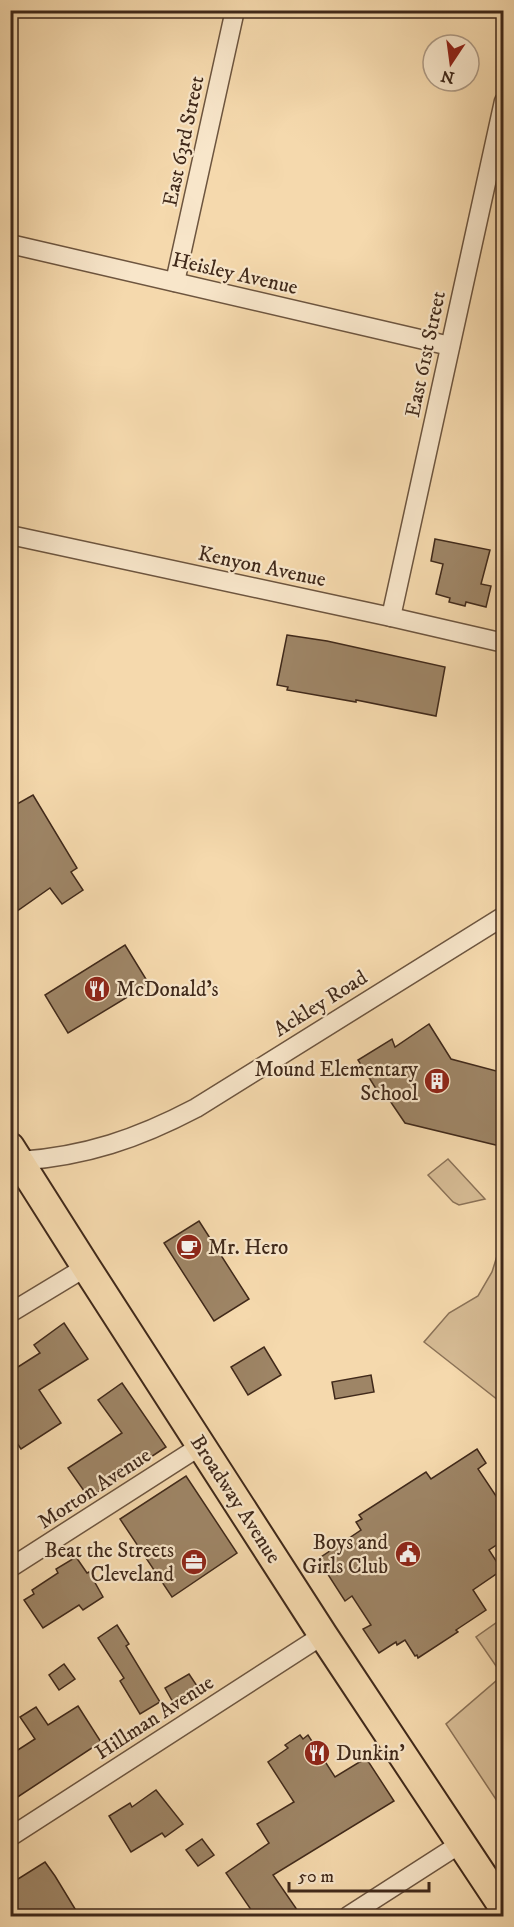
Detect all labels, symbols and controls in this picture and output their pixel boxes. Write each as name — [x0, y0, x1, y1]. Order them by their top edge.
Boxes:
north arrow — [421, 33, 481, 93]
text: N — [439, 65, 457, 88]
street label: East 63rd Street — [157, 73, 211, 209]
street label: Heisley Avenue — [169, 247, 301, 301]
street label: East 61st Street — [400, 288, 452, 420]
street label: Kenyon Avenue — [195, 541, 328, 593]
street label: Ackley Road — [269, 965, 373, 1043]
restaurant icon: McDonald's — [82, 974, 112, 1004]
place label: McDonald's — [116, 977, 219, 1003]
place label: Mound Elementary School — [254, 1057, 419, 1107]
building icon: Mound Elementary School — [422, 1066, 452, 1096]
cafe icon: Mr. Hero — [174, 1232, 204, 1262]
place label: Mr. Hero — [208, 1235, 288, 1261]
street label: Broadway Avenue — [184, 1431, 286, 1569]
street label: Morton Avenue — [33, 1442, 156, 1535]
place label: Boys and Girls Club — [302, 1530, 389, 1580]
place label: Beat the Streets Cleveland — [44, 1538, 175, 1588]
public building icon: Boys and Girls Club — [393, 1539, 423, 1569]
office icon: Beat the Streets Cleveland — [179, 1547, 209, 1577]
street label: Hillman Avenue — [90, 1670, 219, 1766]
restaurant icon: Dunkin' — [302, 1738, 332, 1768]
place label: Dunkin' — [336, 1741, 405, 1767]
scale bar — [289, 1855, 428, 1893]
text: 50 m — [298, 1866, 334, 1888]

